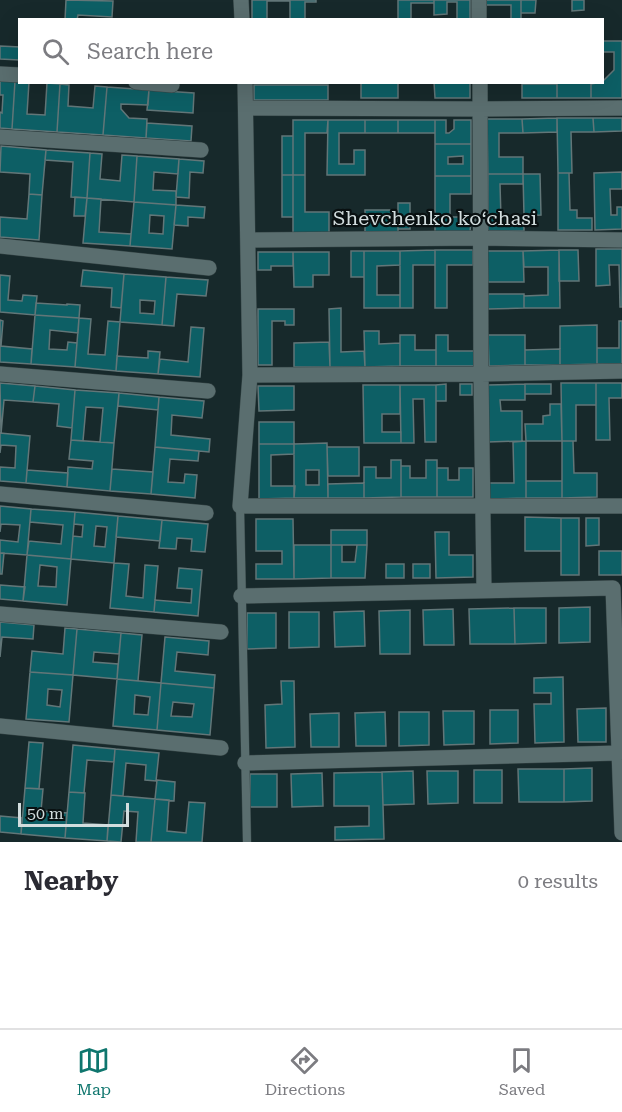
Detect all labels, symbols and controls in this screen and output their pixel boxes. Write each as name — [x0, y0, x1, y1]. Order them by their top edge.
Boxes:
search box — [18, 18, 604, 84]
icon: search — [39, 35, 72, 68]
text: Search here — [87, 39, 213, 64]
street label: Shevchenko koʻchasi — [333, 206, 537, 230]
scale bar — [18, 800, 129, 828]
text: 50 m — [27, 804, 64, 823]
text: Nearby — [24, 866, 118, 896]
text: 0 results — [518, 869, 598, 893]
tab: Map — [77, 1044, 111, 1099]
tab: Directions — [265, 1044, 345, 1099]
tab: Saved — [499, 1044, 545, 1099]

